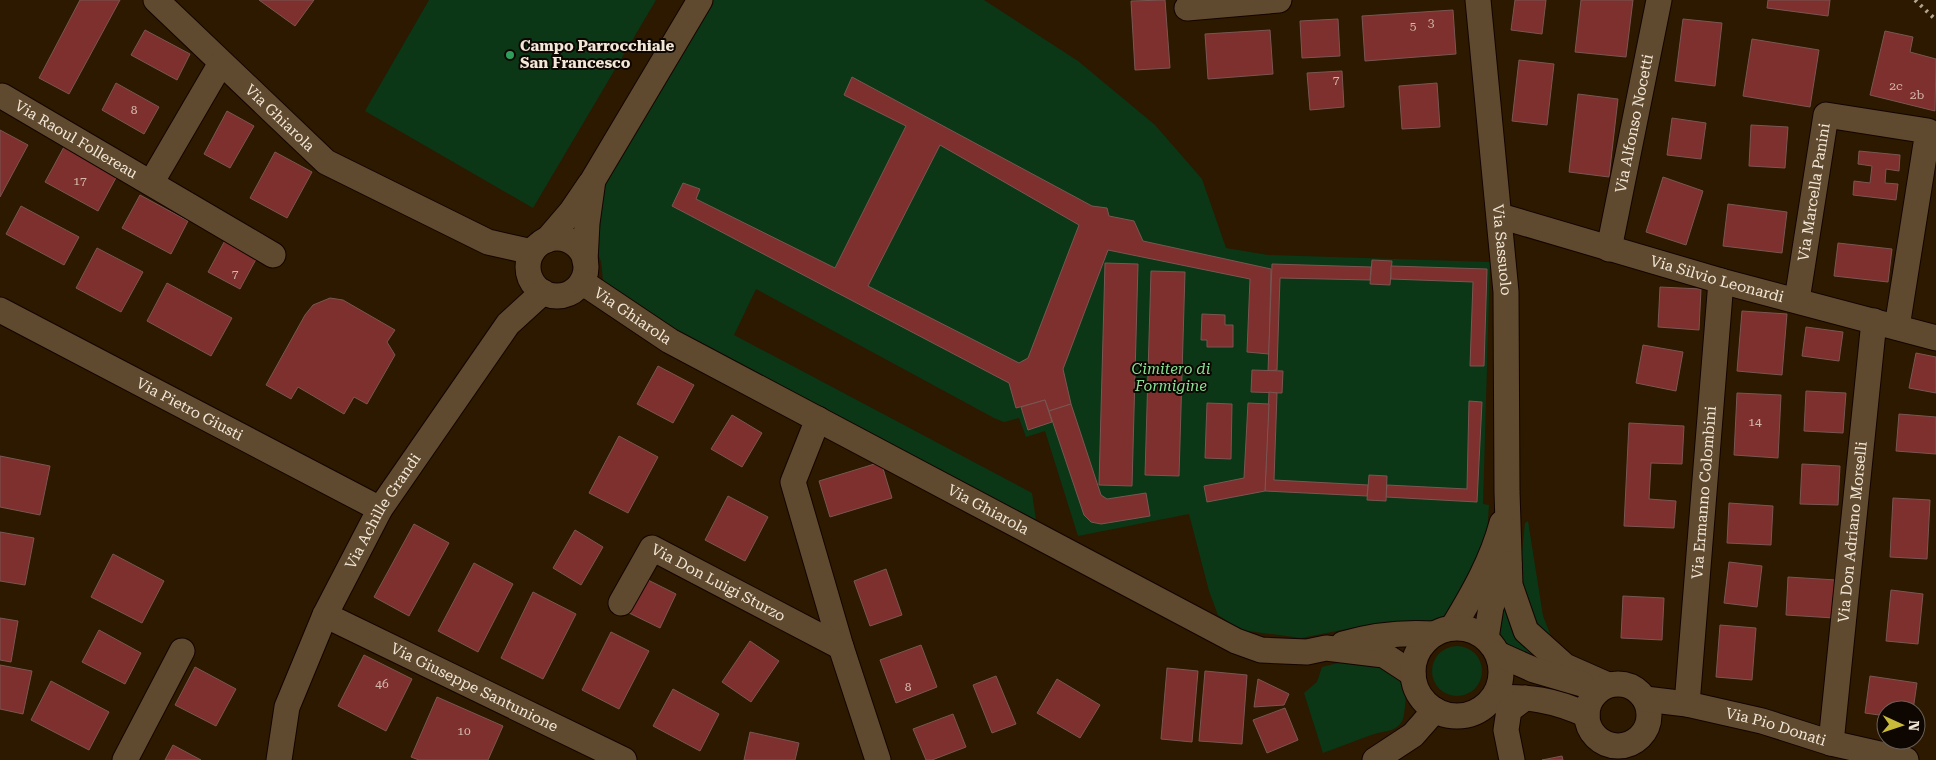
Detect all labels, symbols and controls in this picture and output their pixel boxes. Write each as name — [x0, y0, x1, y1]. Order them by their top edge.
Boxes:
house number: 3 — [1428, 16, 1435, 30]
house number: 5 — [1410, 19, 1417, 33]
place label: Campo Parrocchiale San Francesco — [520, 37, 674, 72]
marker: Campo Parrocchiale San Francesco — [504, 49, 516, 61]
street label: Via Alfonso Nocetti — [1611, 52, 1657, 195]
house number: 7 — [1333, 73, 1340, 87]
house number: 2c — [1889, 79, 1903, 93]
street label: Via Ghiarola — [241, 81, 318, 155]
house number: 2b — [1910, 88, 1924, 102]
street label: Via Raoul Follereau — [12, 97, 141, 183]
house number: 8 — [131, 103, 138, 117]
street label: Via Marcella Panini — [1794, 122, 1834, 263]
house number: 17 — [73, 174, 87, 188]
street label: Via Sassuolo — [1489, 204, 1515, 296]
street label: Via Silvio Leonardi — [1648, 252, 1786, 306]
house number: 7 — [232, 267, 239, 281]
street label: Via Ghiarola — [590, 284, 675, 348]
park label: Cimitero di Formigine — [1132, 360, 1211, 395]
street label: Via Pietro Giusti — [133, 374, 246, 445]
street label: Via Ermanno Colombini — [1688, 405, 1720, 580]
house number: 14 — [1748, 415, 1762, 429]
street label: Via Don Adriano Morselli — [1834, 440, 1871, 624]
street label: Via Achille Grandi — [341, 450, 425, 572]
street label: Via Ghiarola — [944, 481, 1032, 539]
street label: Via Don Luigi Sturzo — [648, 540, 788, 625]
street label: Via Giuseppe Santunione — [388, 639, 561, 736]
house number: 46 — [375, 677, 389, 691]
house number: 8 — [905, 680, 912, 694]
north arrow — [1876, 700, 1926, 750]
street label: Via Pio Donati — [1724, 704, 1828, 750]
text: N — [1906, 720, 1922, 732]
house number: 10 — [457, 724, 471, 738]

